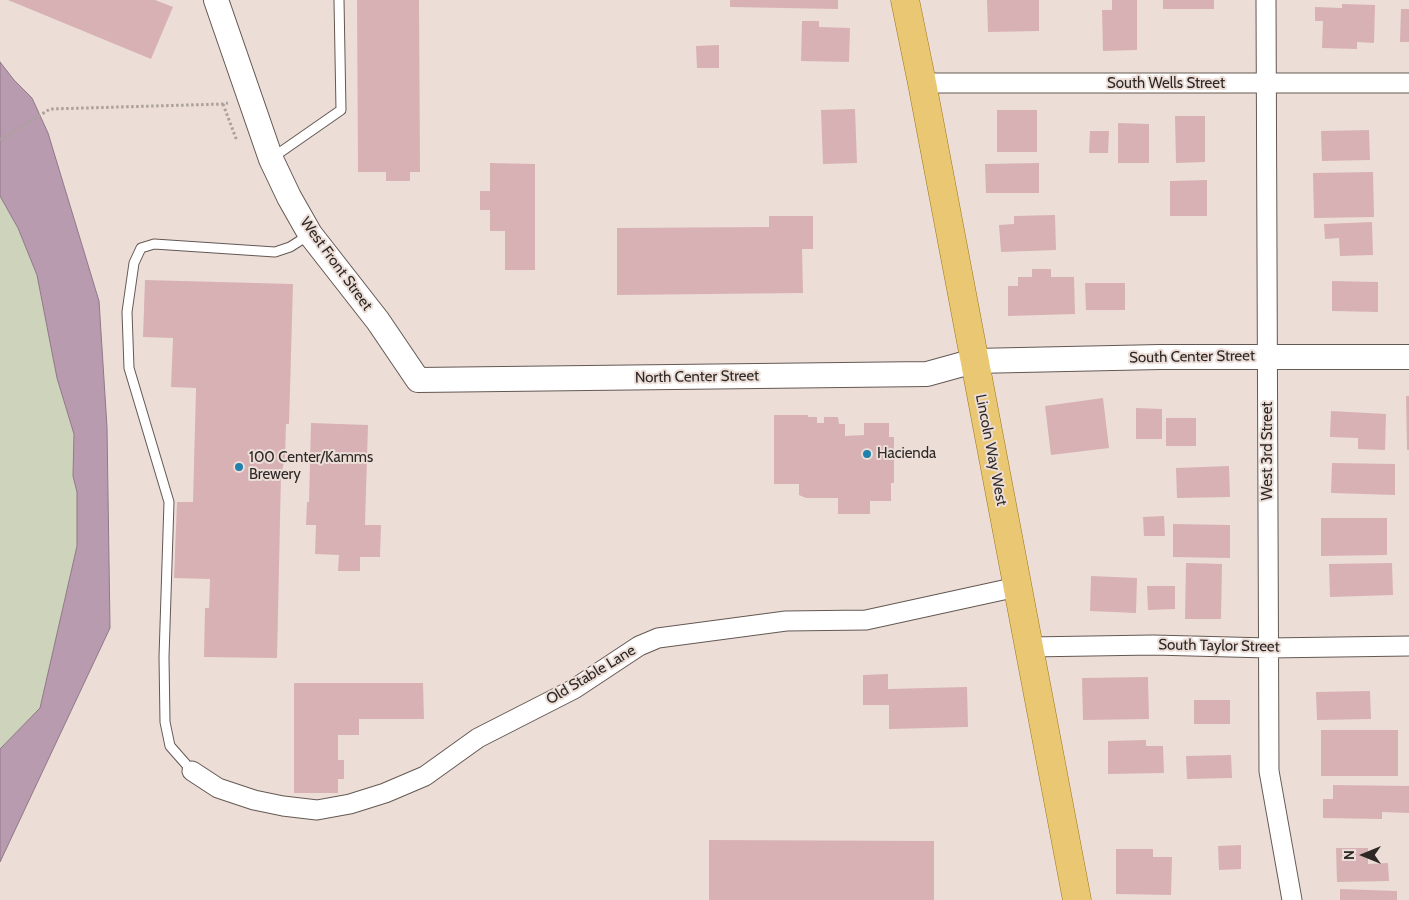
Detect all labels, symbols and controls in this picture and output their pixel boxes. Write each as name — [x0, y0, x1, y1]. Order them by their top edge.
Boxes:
street label: South Wells Street — [1107, 75, 1225, 93]
street label: West Front Street — [296, 214, 376, 314]
street label: South Center Street — [1129, 347, 1255, 367]
street label: North Center Street — [635, 367, 759, 387]
street label: Lincoln Way West — [971, 393, 1011, 507]
street label: West 3rd Street — [1259, 402, 1277, 500]
place label: Hacienda — [877, 445, 936, 463]
marker: Hacienda — [861, 448, 873, 460]
place label: 100 Center/Kamms Brewery — [249, 449, 373, 484]
marker: 100 Center/Kamms Brewery — [233, 461, 245, 473]
street label: South Taylor Street — [1158, 636, 1280, 656]
street label: Old Stable Lane — [543, 641, 639, 709]
north arrow — [1339, 830, 1389, 880]
text: N — [1340, 850, 1358, 860]

